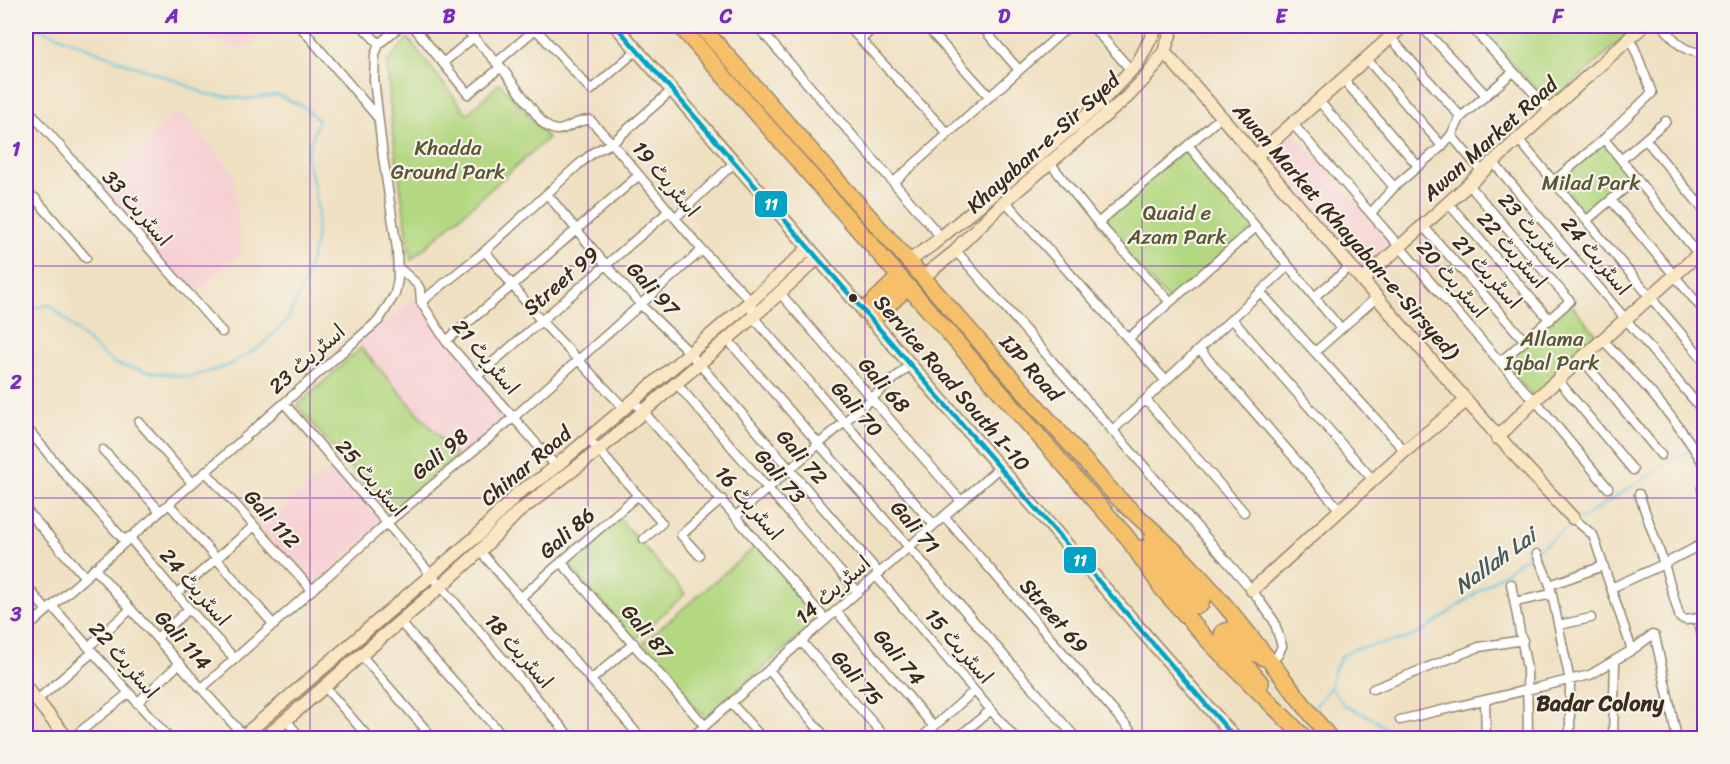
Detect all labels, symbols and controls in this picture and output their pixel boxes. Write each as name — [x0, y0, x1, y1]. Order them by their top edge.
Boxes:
text: A — [164, 0, 179, 34]
text: B — [443, 0, 456, 34]
text: C — [719, 0, 733, 34]
text: D — [998, 0, 1011, 34]
text: E — [1275, 0, 1288, 34]
text: F — [1552, 0, 1565, 34]
street label: Khayaban-e-Sir Syed — [957, 62, 1130, 223]
street label: Awan Market Road — [1412, 66, 1568, 212]
street label: Awan Market (Khayaban-e-Sirsyed) — [1222, 93, 1470, 370]
park label: Khadda Ground Park — [391, 129, 505, 191]
text: 1 — [12, 132, 21, 167]
street label: اسٹریٹ 19 — [622, 132, 710, 226]
street label: اسٹریٹ 33 — [92, 161, 182, 255]
park label: Milad Park — [1542, 164, 1641, 202]
street label: اسٹریٹ 23 — [1488, 183, 1578, 279]
line badge: 11 — [754, 190, 788, 218]
text: 11 — [764, 190, 778, 219]
park label: Quaid e Azam Park — [1127, 194, 1227, 256]
street label: اسٹریٹ 22 — [1467, 202, 1557, 298]
street label: اسٹریٹ 24 — [1551, 207, 1641, 305]
street label: اسٹریٹ 21 — [1443, 226, 1531, 318]
street label: اسٹریٹ 20 — [1407, 231, 1497, 327]
street label: Street 99 — [514, 236, 608, 326]
street label: Gali 97 — [617, 252, 691, 327]
street label: Service Road South I-10 — [864, 285, 1040, 481]
unlabelled marker — [847, 292, 859, 304]
street label: اسٹریٹ 21 — [442, 310, 530, 404]
street label: اسٹریٹ 23 — [259, 314, 355, 404]
park label: Allama Iqbal Park — [1504, 320, 1599, 382]
street label: IJP Road — [989, 325, 1073, 412]
street label: Gali 68 — [848, 348, 920, 422]
text: 2 — [9, 365, 22, 400]
street label: Gali 70 — [821, 372, 893, 446]
street label: Chinar Road — [471, 415, 582, 516]
street label: Gali 98 — [402, 418, 478, 490]
street label: Gali 72 — [766, 420, 838, 494]
street label: اسٹریٹ 25 — [326, 430, 416, 526]
street label: Gali 73 — [745, 439, 816, 513]
street label: اسٹریٹ 16 — [705, 456, 793, 550]
street label: Gali 112 — [234, 480, 310, 558]
street label: Gali 71 — [880, 491, 950, 563]
street label: Gali 86 — [530, 497, 604, 569]
water label: Nallah Lai — [1445, 515, 1549, 605]
street label: اسٹریٹ 24 — [150, 539, 240, 635]
street label: اسٹریٹ 14 — [786, 546, 880, 634]
line badge: 11 — [1063, 546, 1097, 574]
text: 11 — [1073, 546, 1087, 575]
street label: Street 69 — [1010, 569, 1098, 663]
street label: Gali 87 — [611, 595, 684, 671]
text: 3 — [10, 597, 22, 632]
street label: اسٹریٹ 15 — [915, 599, 1003, 693]
street label: Gali 114 — [145, 601, 221, 679]
street label: اسٹریٹ 18 — [475, 604, 563, 698]
street label: اسٹریٹ 22 — [79, 612, 169, 708]
street label: Gali 74 — [863, 620, 935, 694]
street label: Gali 75 — [821, 641, 893, 715]
district label: Badar Colony — [1536, 684, 1664, 723]

